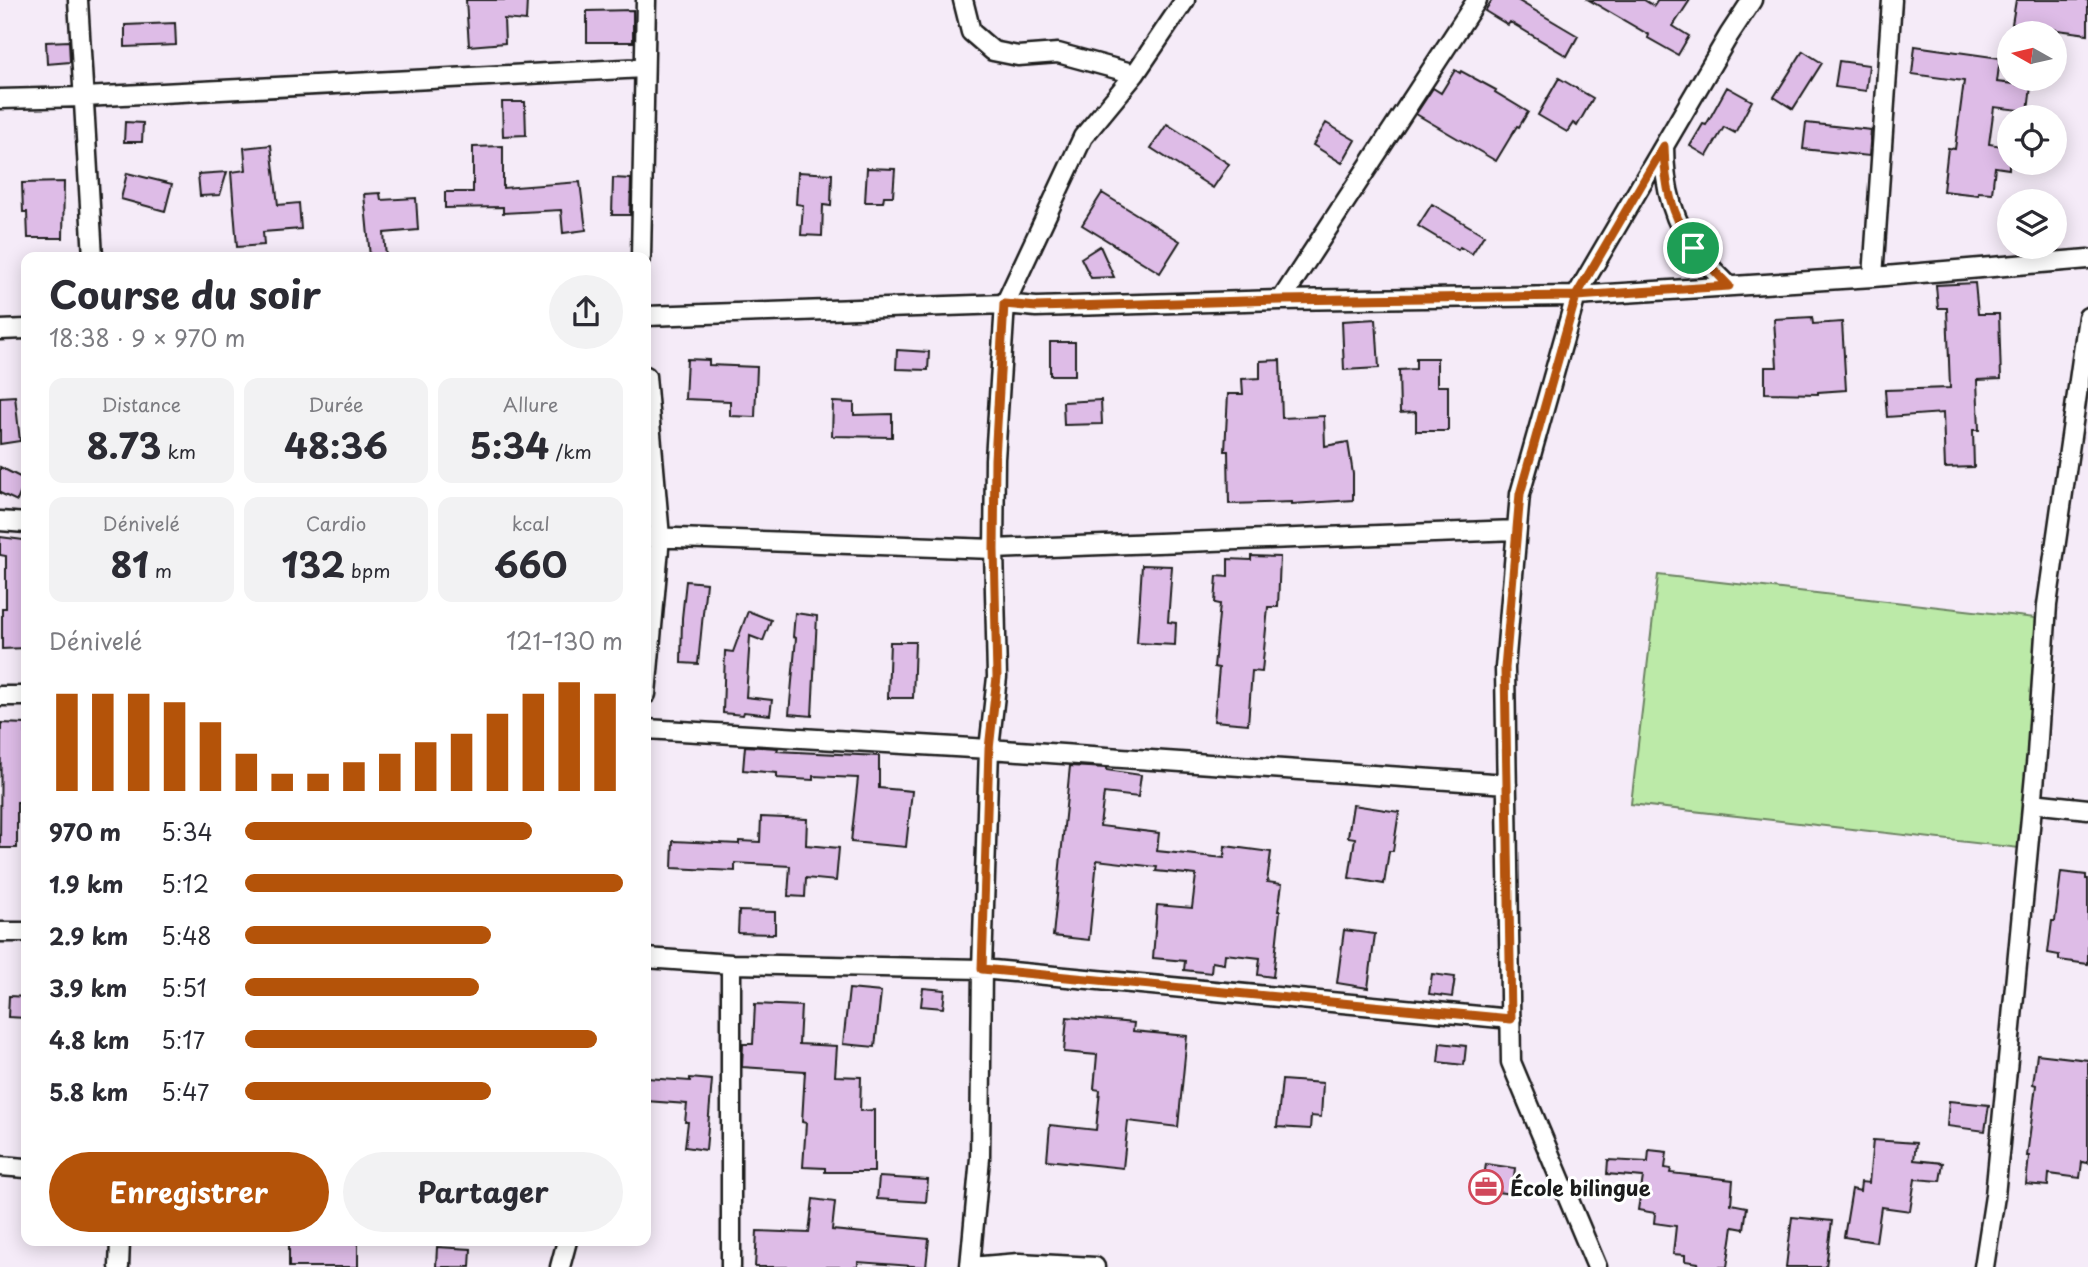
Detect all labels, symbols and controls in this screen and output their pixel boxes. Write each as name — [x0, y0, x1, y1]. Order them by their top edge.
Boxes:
north arrow — [1997, 21, 2067, 91]
map controls — [1997, 21, 2067, 259]
button: locate — [1997, 105, 2067, 175]
button: layers — [1997, 189, 2067, 259]
pin — [1663, 218, 1723, 278]
icon: arrive — [1674, 229, 1712, 267]
text: Course du soir — [49, 265, 321, 322]
button: share — [549, 275, 623, 349]
text: 18:38 · 9 × 970 m — [49, 320, 245, 355]
text: Distance — [101, 390, 181, 418]
text: Durée — [308, 390, 364, 418]
text: Allure — [503, 390, 558, 418]
text: 8.73 — [87, 418, 161, 471]
text: 48:36 — [284, 418, 388, 471]
text: 5:34 — [470, 418, 549, 471]
text: km — [161, 437, 196, 465]
text: /km — [549, 437, 592, 465]
text: Dénivelé — [103, 509, 180, 537]
text: Cardio — [306, 509, 366, 537]
text: kcal — [512, 509, 550, 537]
text: 81 — [111, 537, 149, 590]
text: 132 — [281, 537, 345, 590]
text: 660 — [494, 537, 567, 590]
text: m — [149, 556, 172, 584]
text: bpm — [345, 556, 391, 584]
text: Dénivelé — [49, 623, 142, 658]
text: 121–130 m — [506, 623, 623, 658]
text: 970 m — [49, 814, 121, 849]
text: 5:34 — [161, 814, 213, 849]
text: 1.9 km — [49, 866, 123, 901]
text: 5:12 — [161, 866, 209, 901]
text: 2.9 km — [49, 918, 128, 953]
text: 5:48 — [161, 918, 212, 953]
text: 3.9 km — [49, 970, 127, 1005]
text: 5:51 — [161, 970, 207, 1005]
text: 4.8 km — [49, 1022, 130, 1057]
text: 5:17 — [161, 1022, 205, 1057]
text: 5.8 km — [49, 1074, 128, 1109]
text: 5:47 — [161, 1074, 209, 1109]
button: Enregistrer — [49, 1152, 329, 1232]
button: Partager — [343, 1152, 623, 1232]
office icon: École bilingue — [1467, 1168, 1505, 1206]
place label: École bilingue — [1510, 1171, 1651, 1203]

